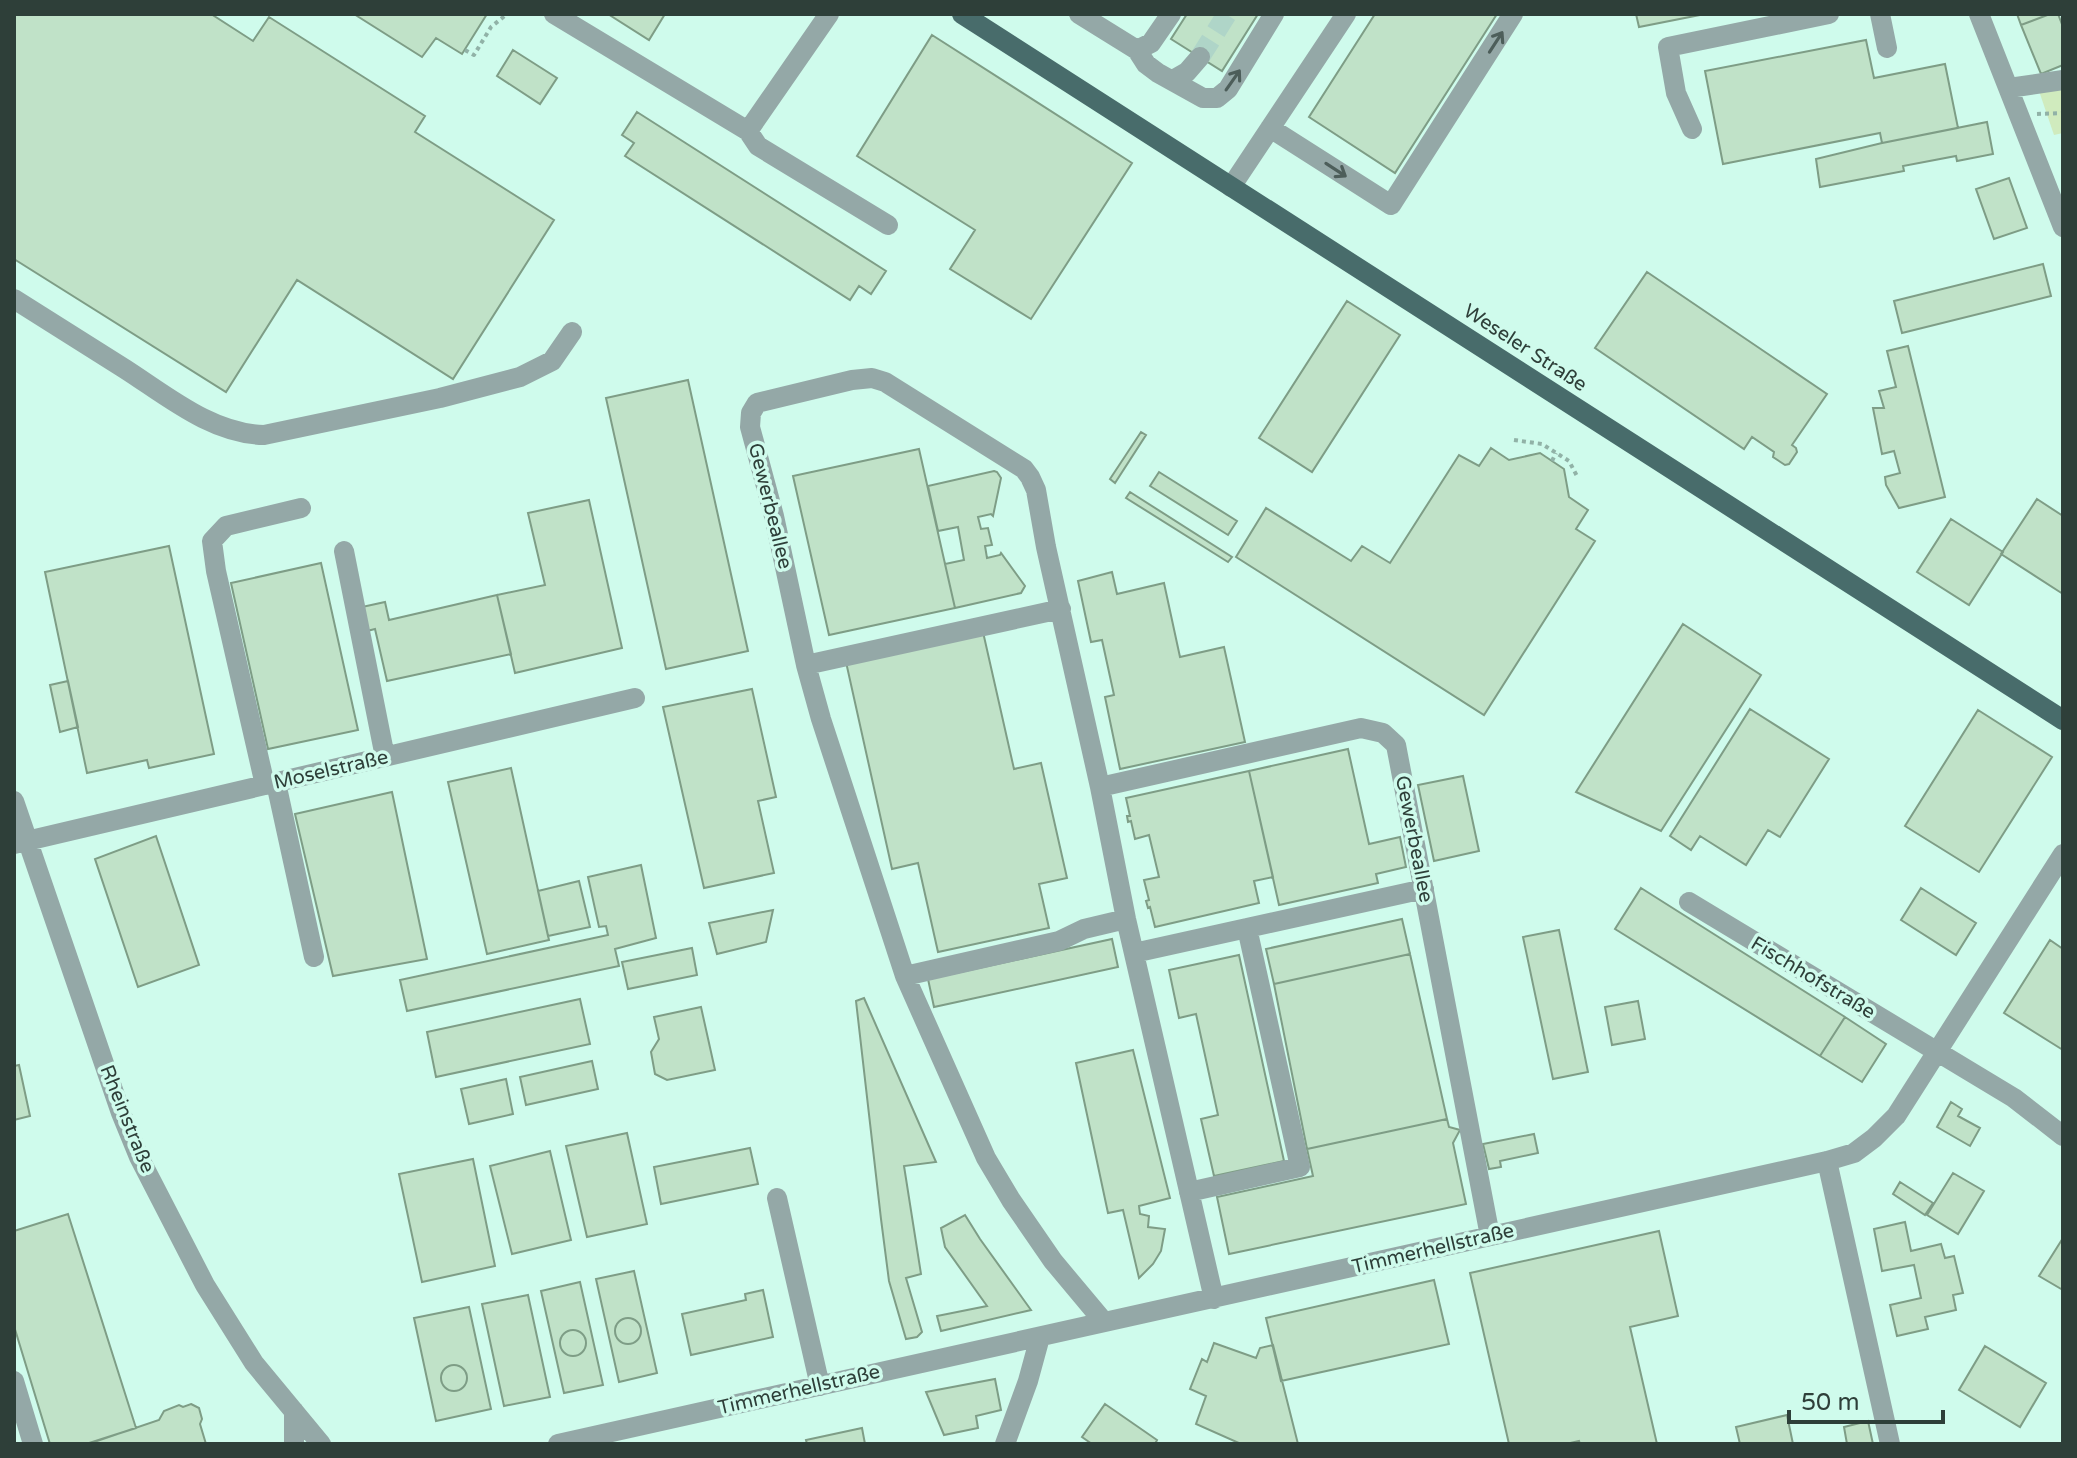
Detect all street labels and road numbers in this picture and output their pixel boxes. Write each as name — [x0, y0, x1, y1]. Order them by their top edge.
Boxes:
street label: Weseler Straße — [1459, 299, 1591, 397]
street label: Gewerbeallee — [743, 441, 797, 571]
street label: Moselstraße — [271, 745, 391, 795]
street label: Gewerbeallee — [1390, 773, 1438, 905]
street label: Fischhofstraße — [1746, 931, 1880, 1025]
street label: Rheinstraße — [94, 1061, 160, 1177]
street label: Timmerhellstraße — [1350, 1219, 1516, 1279]
street label: Timmerhellstraße — [716, 1360, 882, 1420]

